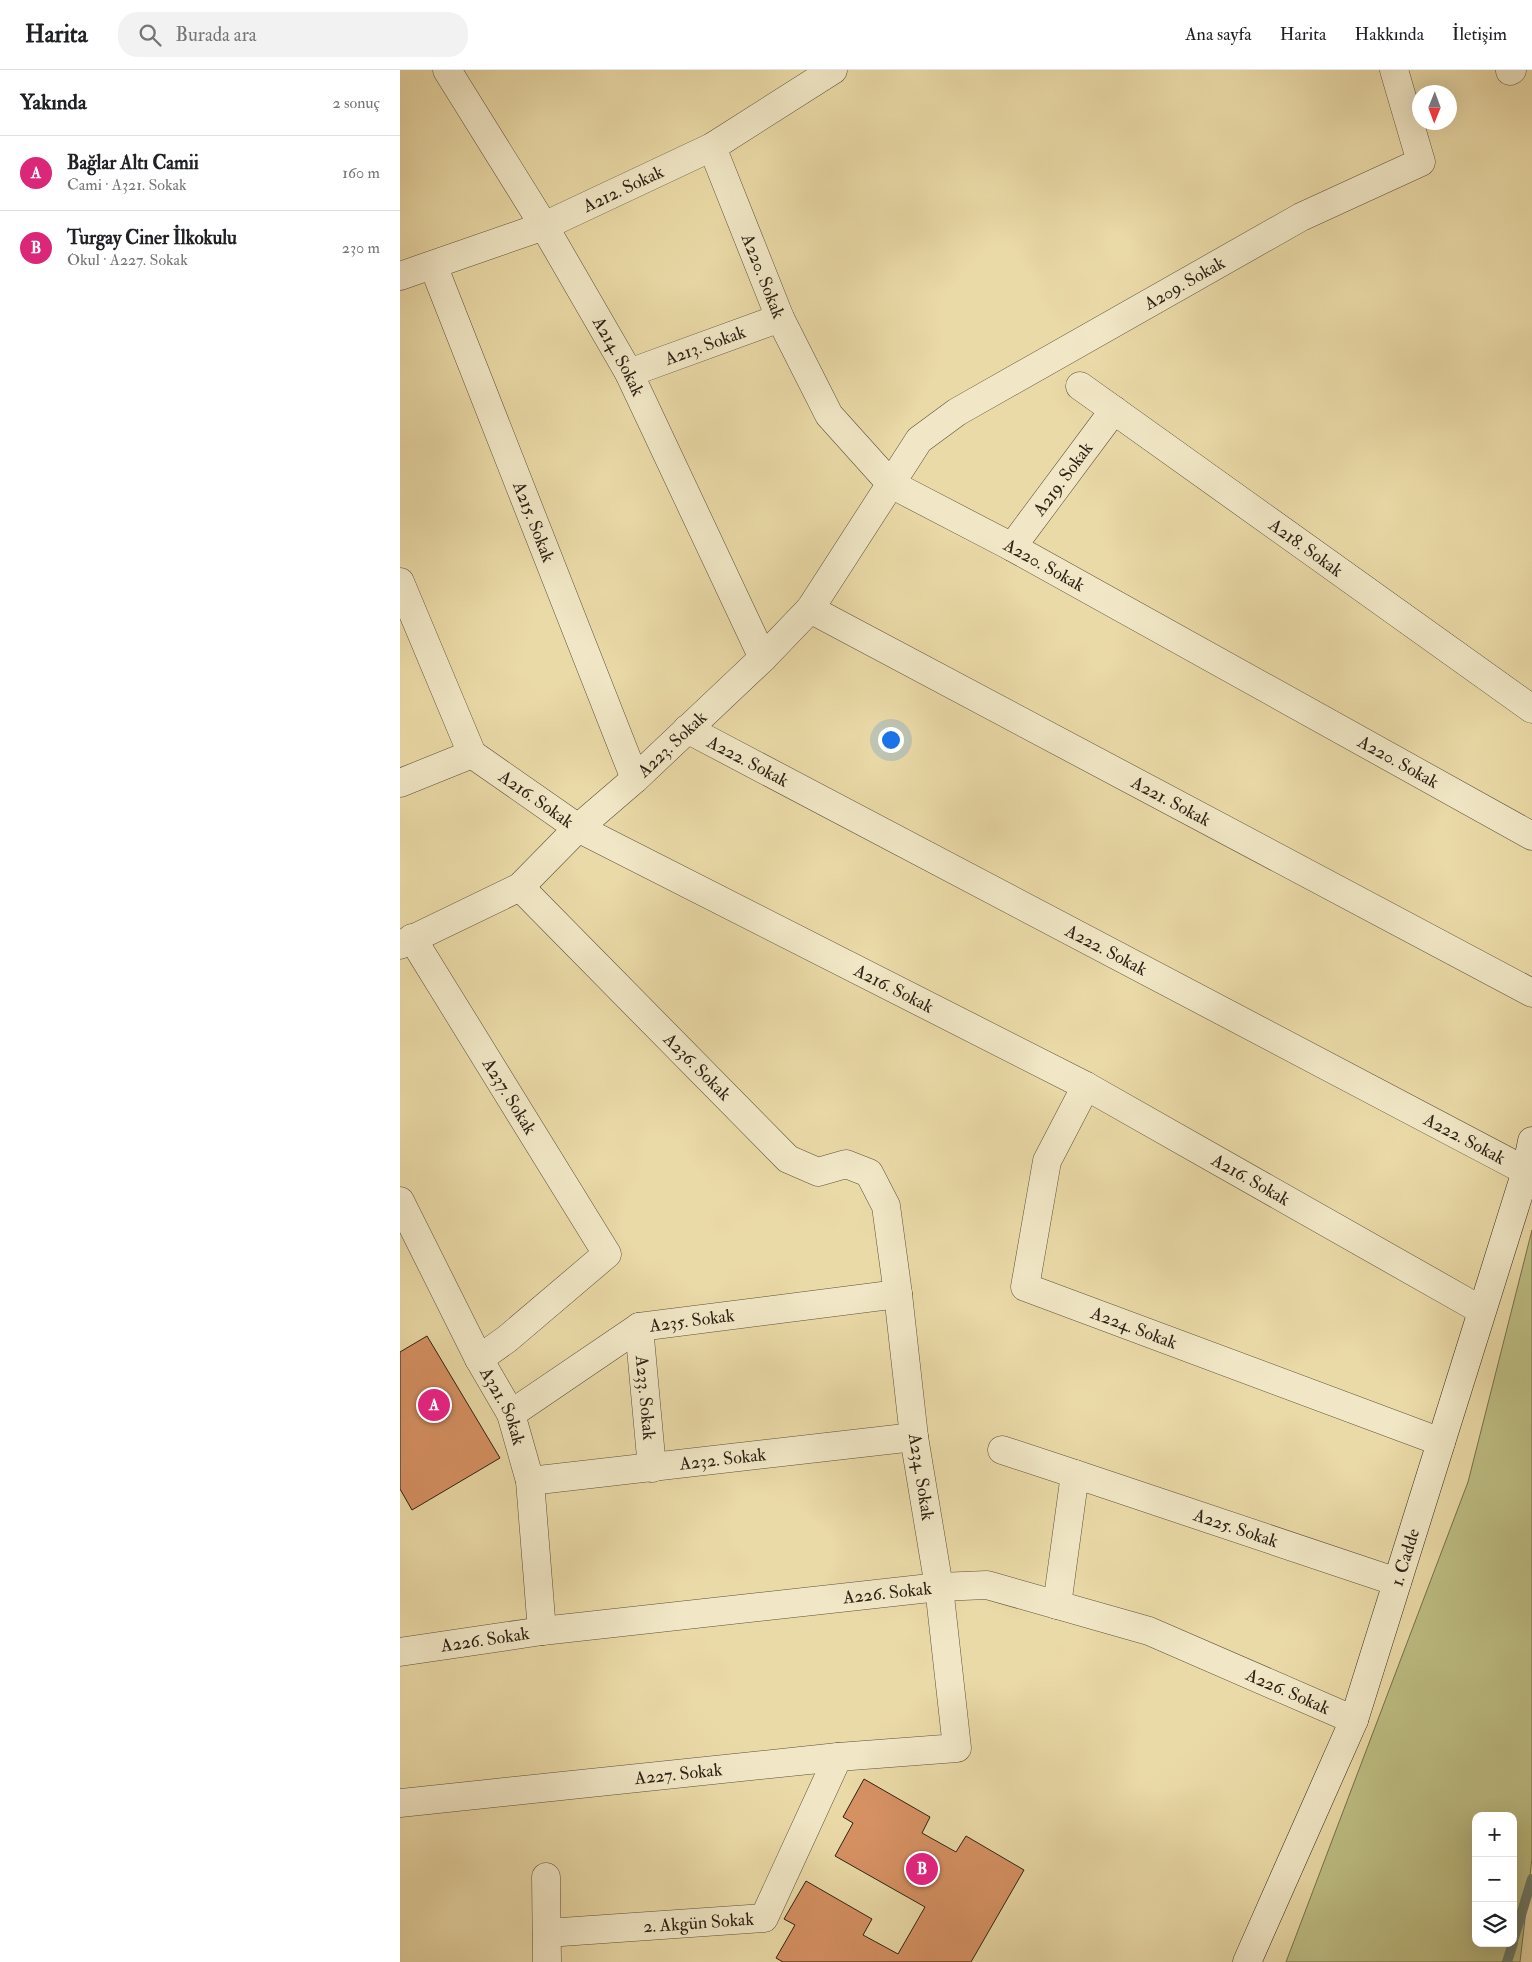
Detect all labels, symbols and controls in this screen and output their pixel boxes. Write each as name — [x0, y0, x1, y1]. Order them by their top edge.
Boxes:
search box — [118, 12, 468, 57]
text: Harita — [25, 19, 88, 50]
icon: search — [136, 21, 164, 49]
text: Burada ara — [176, 23, 257, 47]
text: Ana sayfa — [1185, 23, 1252, 46]
text: Harita — [1280, 23, 1327, 46]
text: Hakkında — [1355, 23, 1424, 46]
text: İletişim — [1452, 23, 1507, 46]
north arrow — [1412, 85, 1457, 130]
text: Yakında — [20, 89, 87, 116]
text: 2 sonuç — [332, 93, 380, 113]
text: Bağlar Altı Camii — [67, 151, 199, 175]
street label: A212. Sokak — [578, 160, 668, 218]
text: A — [31, 163, 41, 183]
text: 160 m — [342, 163, 380, 183]
text: Cami · A321. Sokak — [67, 175, 187, 195]
text: Turgay Ciner İlkokulu — [67, 226, 237, 250]
street label: A220. Sokak — [736, 229, 791, 322]
text: B — [31, 238, 41, 258]
text: 230 m — [342, 238, 380, 258]
text: Okul · A227. Sokak — [67, 250, 188, 270]
street label: A209. Sokak — [1139, 251, 1229, 316]
street label: A214. Sokak — [587, 312, 650, 400]
street label: A213. Sokak — [661, 320, 749, 371]
street label: A219. Sokak — [1027, 437, 1098, 521]
street label: A215. Sokak — [507, 477, 560, 566]
street label: A218. Sokak — [1264, 513, 1348, 582]
street label: A220. Sokak — [999, 533, 1089, 597]
street label: A223. Sokak — [632, 706, 712, 783]
your location — [878, 727, 904, 753]
street label: A222. Sokak — [702, 730, 793, 792]
street label: A220. Sokak — [1353, 730, 1443, 794]
street label: A216. Sokak — [494, 764, 579, 833]
street label: A221. Sokak — [1127, 770, 1215, 832]
street label: A222. Sokak — [1061, 918, 1152, 981]
street label: A216. Sokak — [849, 958, 938, 1018]
street label: A236. Sokak — [657, 1027, 736, 1106]
street label: A237. Sokak — [477, 1053, 542, 1139]
street label: A222. Sokak — [1419, 1107, 1510, 1170]
street label: A216. Sokak — [1207, 1148, 1294, 1211]
street label: A224. Sokak — [1087, 1301, 1181, 1354]
street label: A235. Sokak — [647, 1303, 736, 1337]
street label: A233. Sokak — [630, 1353, 661, 1441]
street label: A321. Sokak — [474, 1362, 531, 1448]
pin: A — [418, 1386, 450, 1424]
street label: A234. Sokak — [903, 1431, 939, 1523]
street label: A232. Sokak — [677, 1442, 768, 1475]
street label: A225. Sokak — [1190, 1503, 1282, 1553]
street label: 1. Cadde — [1385, 1525, 1425, 1589]
street label: A226. Sokak — [841, 1576, 933, 1609]
street label: A226. Sokak — [438, 1621, 531, 1657]
street label: A226. Sokak — [1242, 1663, 1334, 1720]
street label: A227. Sokak — [633, 1758, 724, 1790]
map controls — [1472, 1812, 1517, 1947]
button: + — [1472, 1812, 1517, 1857]
pin: B — [906, 1850, 938, 1888]
button: − — [1472, 1857, 1517, 1902]
button: layers — [1472, 1902, 1517, 1947]
street label: 2. Akgün Sokak — [643, 1907, 755, 1938]

